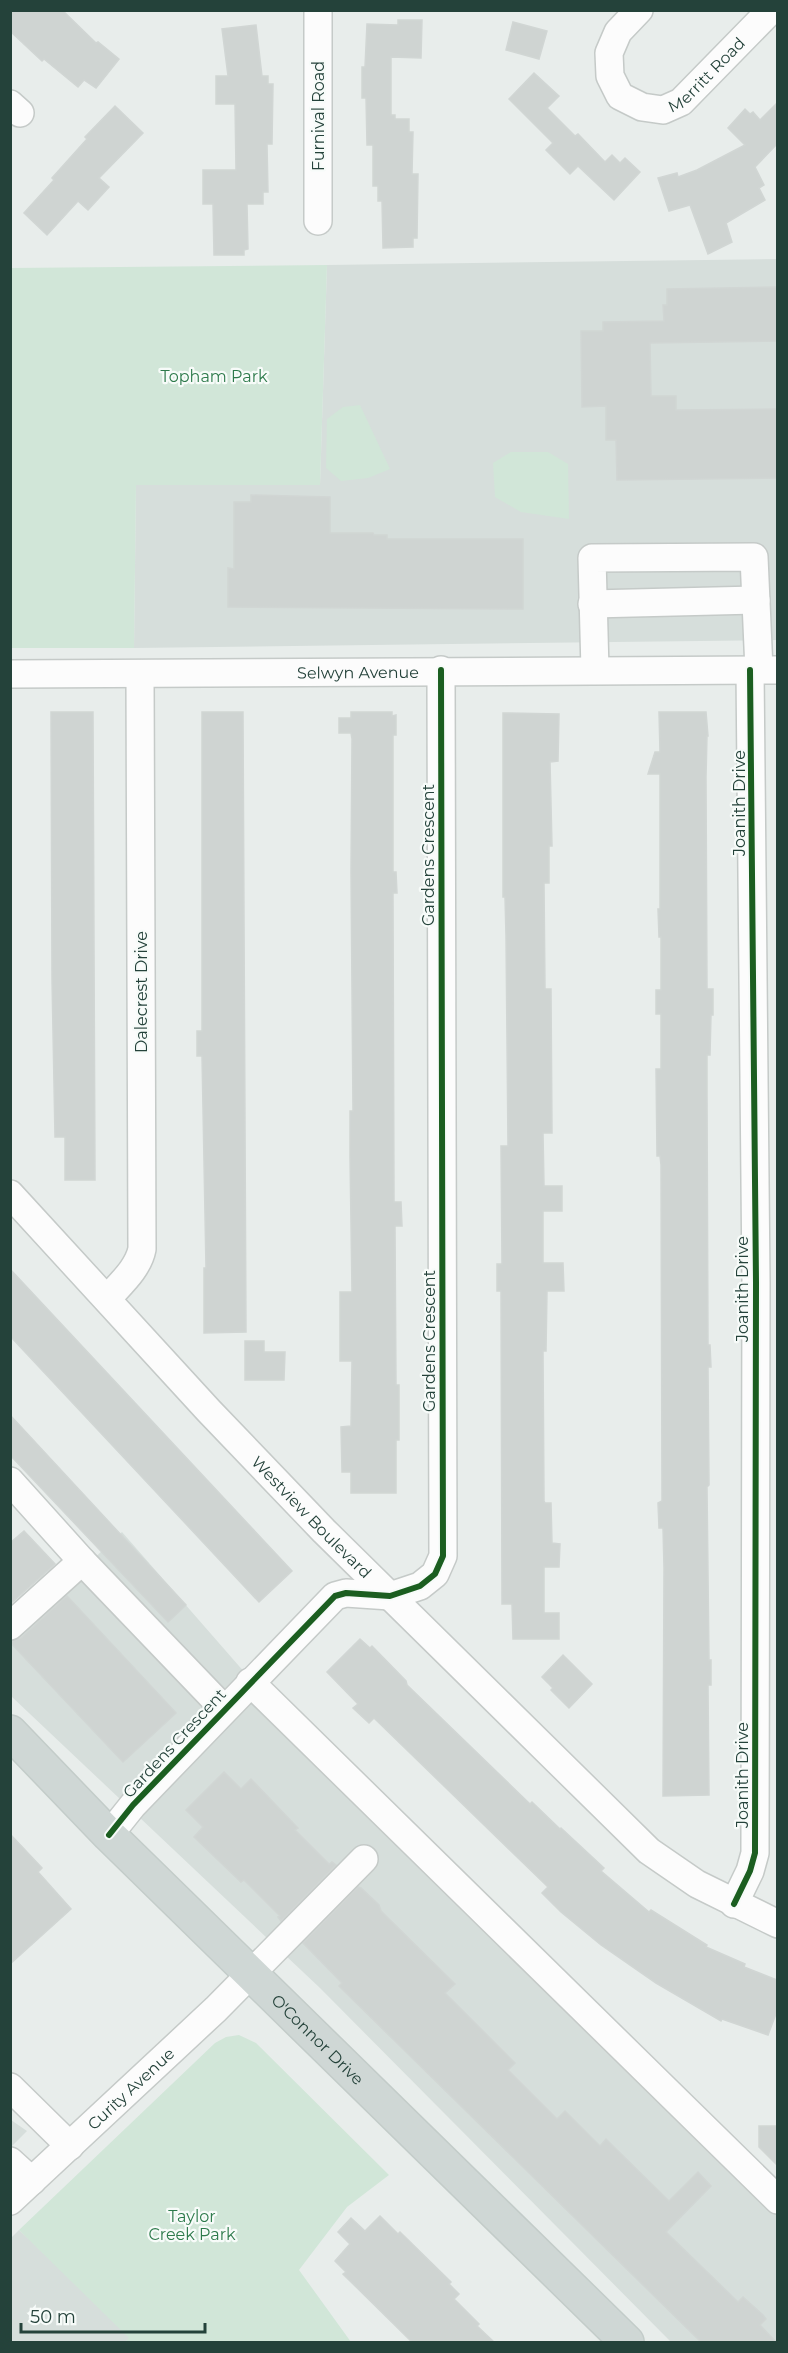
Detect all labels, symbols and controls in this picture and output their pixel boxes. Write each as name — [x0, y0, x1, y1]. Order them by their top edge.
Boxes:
street label: Merritt Road — [665, 33, 749, 117]
street label: Furnival Road — [309, 61, 328, 171]
park label: Topham Park — [160, 367, 268, 386]
street label: Selwyn Avenue — [297, 663, 419, 683]
street label: Joanith Drive — [730, 750, 749, 857]
street label: Gardens Crescent — [419, 783, 438, 926]
street label: Dalecrest Drive — [132, 931, 151, 1053]
street label: Joanith Drive — [733, 1236, 752, 1343]
street label: Gardens Crescent — [420, 1269, 439, 1412]
street label: Westview Boulevard — [247, 1452, 375, 1582]
street label: Gardens Crescent — [119, 1684, 230, 1802]
street label: Joanith Drive — [733, 1722, 752, 1829]
street label: O'Connor Drive — [267, 1990, 367, 2089]
street label: Curity Avenue — [84, 2044, 178, 2134]
park label: Taylor Creek Park — [148, 2207, 236, 2244]
scale bar — [21, 2296, 206, 2334]
text: 50 m — [30, 2306, 76, 2328]

